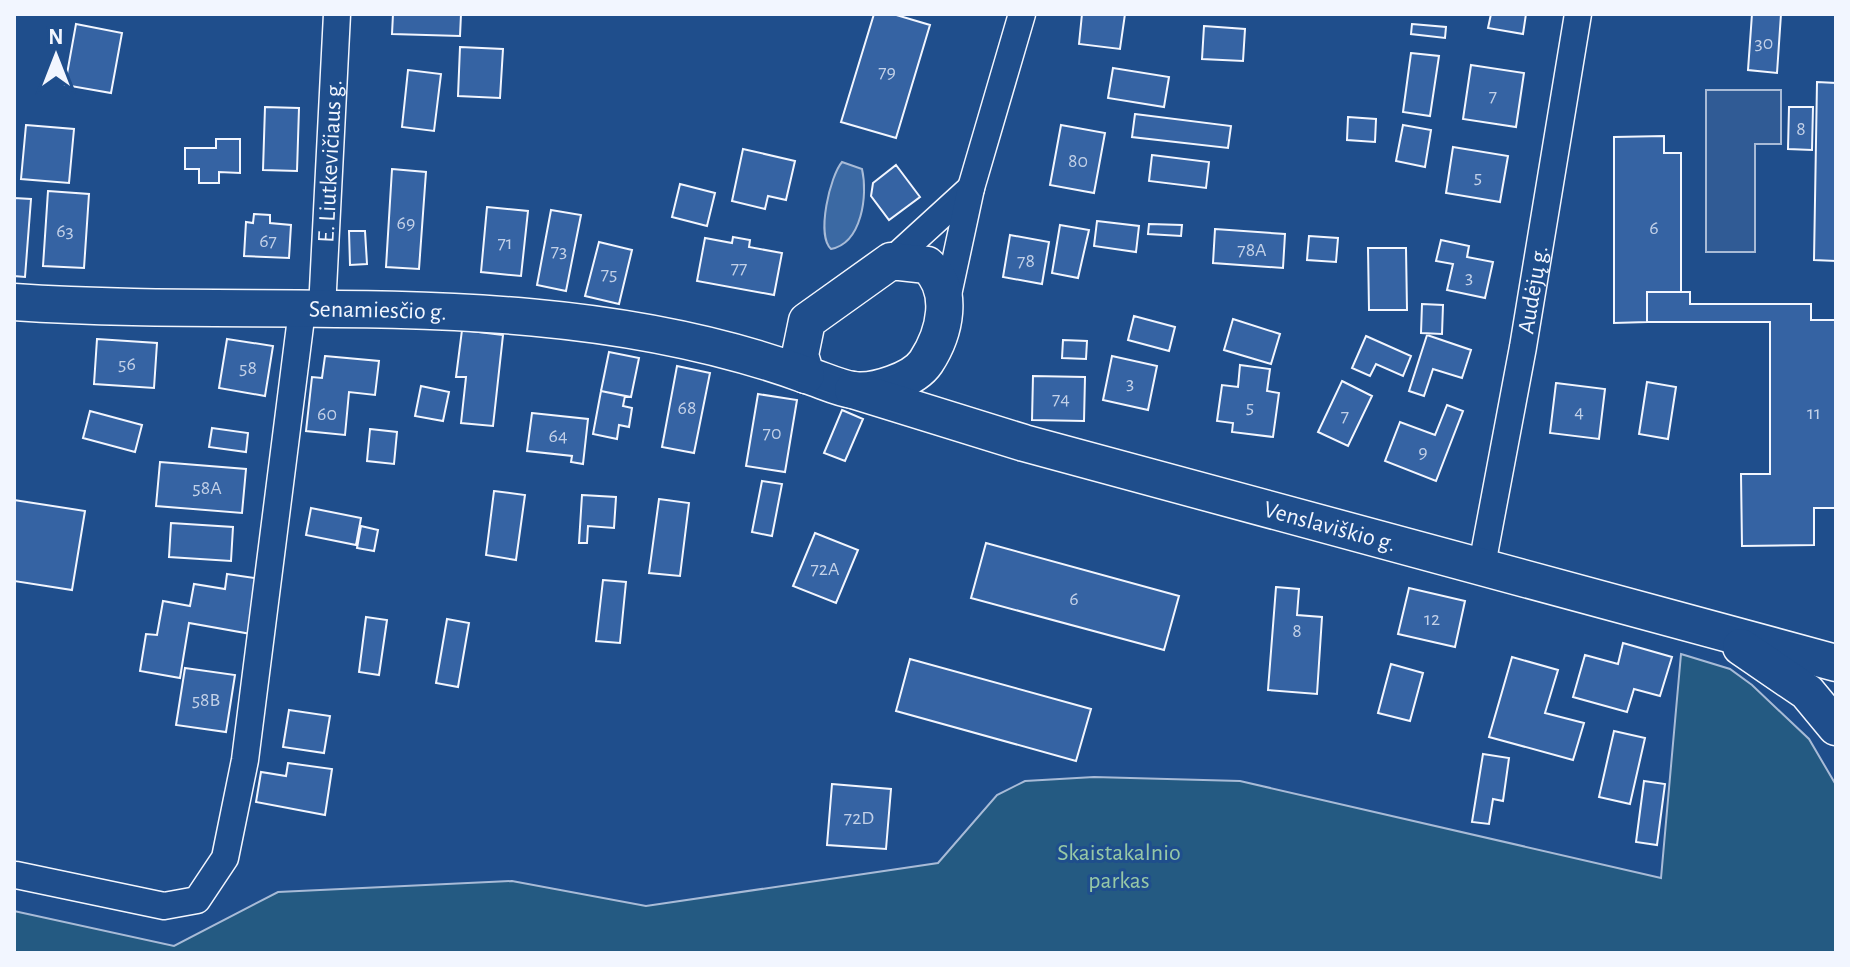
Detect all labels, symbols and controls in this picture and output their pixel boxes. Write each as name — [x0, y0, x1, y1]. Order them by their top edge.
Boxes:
north arrow — [16, 16, 96, 96]
text: N — [48, 26, 64, 48]
house number: 30 — [1755, 33, 1773, 53]
house number: 79 — [878, 62, 896, 82]
street label: E. Liutkevičiaus g. — [314, 79, 347, 243]
house number: 7 — [1489, 86, 1497, 106]
house number: 8 — [1796, 119, 1806, 139]
house number: 80 — [1068, 151, 1088, 171]
house number: 5 — [1474, 167, 1482, 187]
house number: 69 — [397, 213, 415, 233]
house number: 6 — [1649, 218, 1659, 238]
house number: 63 — [56, 221, 74, 241]
house number: 67 — [259, 231, 277, 251]
house number: 71 — [497, 233, 513, 253]
house number: 78A — [1237, 240, 1267, 260]
house number: 73 — [551, 241, 567, 261]
street label: Audėjų g. — [1514, 244, 1553, 336]
house number: 78 — [1017, 251, 1035, 271]
house number: 77 — [731, 258, 747, 278]
house number: 75 — [601, 264, 617, 284]
house number: 3 — [1465, 267, 1473, 287]
street label: Senamiesčio g. — [309, 297, 447, 325]
house number: 56 — [118, 354, 136, 374]
house number: 58 — [239, 358, 257, 378]
house number: 3 — [1126, 373, 1134, 393]
house number: 74 — [1052, 389, 1070, 409]
house number: 5 — [1246, 397, 1254, 417]
house number: 68 — [678, 398, 696, 418]
house number: 4 — [1574, 402, 1584, 422]
house number: 11 — [1807, 403, 1821, 423]
house number: 60 — [317, 404, 337, 424]
house number: 7 — [1341, 406, 1349, 426]
house number: 70 — [763, 423, 781, 443]
house number: 64 — [548, 426, 568, 446]
house number: 9 — [1418, 442, 1428, 462]
house number: 58A — [192, 478, 222, 498]
street label: Venslaviškio g. — [1261, 497, 1399, 556]
house number: 72A — [811, 559, 840, 579]
house number: 6 — [1069, 589, 1079, 609]
house number: 12 — [1424, 609, 1440, 629]
house number: 8 — [1292, 621, 1302, 641]
house number: 58B — [192, 690, 220, 710]
house number: 72D — [844, 808, 874, 828]
park label: Skaistakalnio parkas — [1057, 841, 1181, 893]

